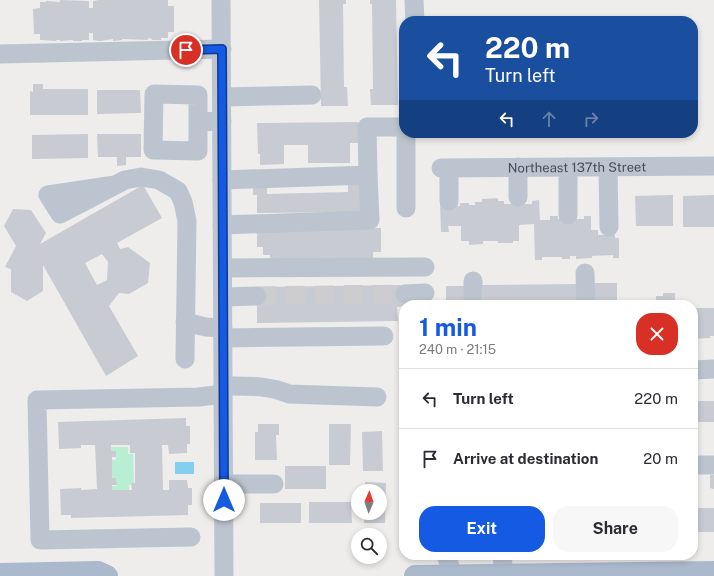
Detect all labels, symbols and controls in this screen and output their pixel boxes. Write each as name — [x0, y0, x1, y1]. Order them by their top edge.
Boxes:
text: 220 m — [485, 31, 570, 64]
icon: left — [419, 32, 471, 84]
pin — [169, 33, 203, 67]
icon: arrive — [175, 39, 197, 61]
text: Turn left — [485, 65, 555, 86]
icon: left — [496, 108, 518, 130]
icon: ahead — [538, 108, 560, 130]
icon: right — [580, 108, 602, 130]
street label: Northeast 137th Street — [508, 159, 646, 176]
text: 1 min — [419, 313, 477, 341]
button: close — [636, 313, 678, 355]
text: 240 m · 21:15 — [419, 342, 496, 357]
icon: left — [419, 388, 441, 410]
text: Turn left — [453, 390, 514, 407]
text: 220 m — [634, 390, 678, 407]
icon: arrive — [419, 448, 441, 470]
text: Arrive at destination — [453, 450, 598, 467]
text: 20 m — [643, 450, 678, 467]
position arrow — [203, 479, 245, 521]
north arrow — [351, 484, 387, 520]
map controls — [351, 484, 387, 564]
button: Exit — [419, 506, 545, 552]
button: Share — [553, 506, 678, 552]
button: search — [351, 528, 387, 564]

